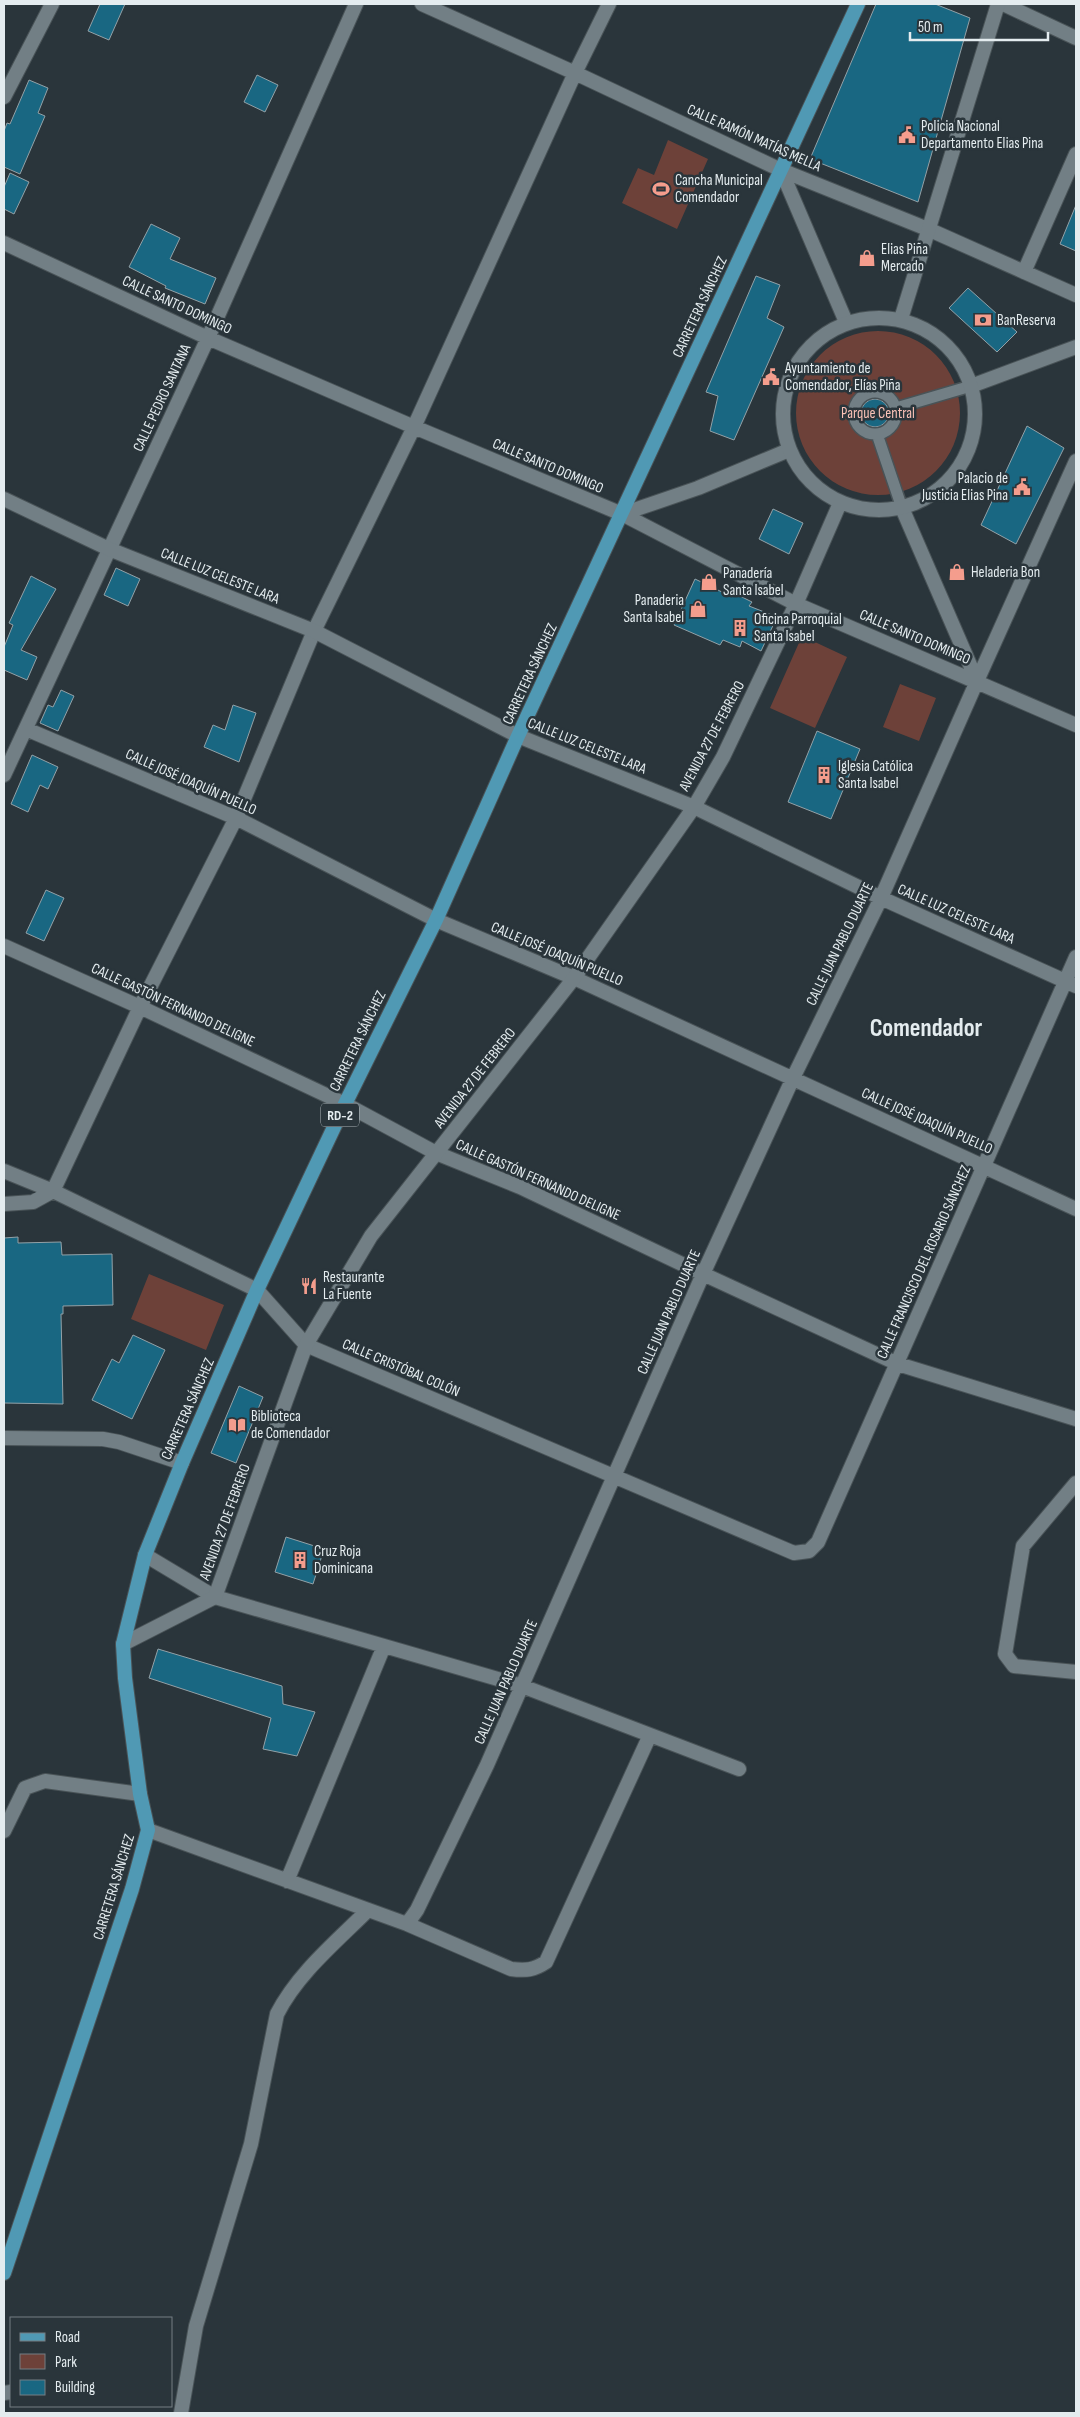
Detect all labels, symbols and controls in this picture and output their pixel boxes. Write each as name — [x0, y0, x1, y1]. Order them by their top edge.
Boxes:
scale bar — [910, 10, 1048, 42]
text: 50 m — [918, 18, 943, 37]
street label: CALLE RAMÓN MATÍAS MELLA — [684, 100, 825, 176]
place label: Policia Nacional Departamento Elias Pina — [921, 117, 1044, 153]
public building icon: Policia Nacional Departamento Elias Pina — [897, 125, 917, 145]
place label: Cancha Municipal Comendador — [675, 171, 763, 207]
sports icon: Cancha Municipal Comendador — [651, 179, 671, 199]
place label: Elias Piña Mercado — [881, 240, 928, 276]
shop icon: Elias Piña Mercado — [857, 248, 877, 268]
street label: CARRETERA SÁNCHEZ — [668, 253, 732, 361]
street label: CALLE SANTO DOMINGO — [119, 271, 235, 339]
bank icon: BanReserva — [973, 310, 993, 330]
place label: BanReserva — [997, 311, 1056, 330]
street label: CALLE PEDRO SANTANA — [129, 341, 195, 455]
place label: Ayuntamiento de Comendador, Elías Piña — [784, 359, 901, 395]
public building icon: Ayuntamiento de Comendador, Elías Piña — [761, 367, 781, 387]
park label: Parque Central — [841, 404, 915, 423]
street label: CALLE SANTO DOMINGO — [490, 434, 606, 498]
place label: Palacio de Justicia Elias Pina — [921, 469, 1008, 505]
public building icon: Palacio de Justicia Elias Pina — [1012, 477, 1032, 497]
street label: CALLE LUZ CELESTE LARA — [158, 544, 283, 609]
shop icon: Heladeria Bon — [947, 562, 967, 582]
place label: Heladeria Bon — [971, 563, 1040, 582]
place label: Panadería Santa Isabel — [723, 564, 784, 600]
shop icon: Panadería Santa Isabel — [699, 572, 719, 592]
place label: Panaderia Santa Isabel — [623, 591, 684, 627]
shop icon: Panaderia Santa Isabel — [688, 599, 708, 619]
street label: CALLE SANTO DOMINGO — [857, 605, 973, 669]
place label: Oficina Parroquial Santa Isabel — [754, 610, 842, 646]
building icon: Oficina Parroquial Santa Isabel — [730, 618, 750, 638]
street label: CARRETERA SÁNCHEZ — [498, 620, 562, 728]
street label: AVENIDA 27 DE FEBRERO — [674, 678, 749, 795]
street label: CALLE LUZ CELESTE LARA — [525, 714, 650, 779]
street label: CALLE JOSÉ JOAQUÍN PUELLO — [123, 745, 259, 819]
place label: Iglesia Católica Santa Isabel — [838, 757, 913, 793]
building icon: Iglesia Católica Santa Isabel — [814, 765, 834, 785]
street label: CALLE JUAN PABLO DUARTE — [802, 879, 878, 1009]
street label: CALLE LUZ CELESTE LARA — [894, 880, 1018, 949]
street label: CALLE JOSÉ JOAQUÍN PUELLO — [488, 918, 626, 990]
street label: CALLE GASTÓN FERNANDO DELIGNE — [88, 959, 258, 1051]
street label: CARRETERA SÁNCHEZ — [325, 988, 391, 1094]
district label: Comendador — [870, 1013, 983, 1044]
street label: AVENIDA 27 DE FEBRERO — [429, 1024, 520, 1133]
street label: CALLE JOSÉ JOAQUÍN PUELLO — [859, 1084, 995, 1158]
road number: RD-2 — [321, 1104, 359, 1126]
street label: CALLE GASTÓN FERNANDO DELIGNE — [453, 1135, 623, 1225]
street label: CALLE FRANCISCO DEL ROSARIO SÁNCHEZ — [873, 1162, 975, 1362]
street label: CALLE JUAN PABLO DUARTE — [633, 1247, 705, 1377]
place label: Restaurante La Fuente — [323, 1268, 385, 1304]
restaurant icon: Restaurante La Fuente — [299, 1276, 319, 1296]
street label: CALLE CRISTÓBAL COLÓN — [339, 1335, 463, 1401]
street label: CARRETERA SÁNCHEZ — [157, 1355, 219, 1463]
place label: Biblioteca de Comendador — [251, 1407, 331, 1443]
library icon: Biblioteca de Comendador — [227, 1415, 247, 1435]
street label: AVENIDA 27 DE FEBRERO — [195, 1461, 255, 1584]
place label: Cruz Roja Dominicana — [314, 1542, 373, 1578]
building icon: Cruz Roja Dominicana — [290, 1550, 310, 1570]
street label: CALLE JUAN PABLO DUARTE — [470, 1617, 542, 1747]
street label: CARRETERA SÁNCHEZ — [89, 1832, 139, 1942]
legend — [10, 2317, 172, 2407]
text: Road — [55, 2328, 80, 2347]
text: Park — [55, 2353, 77, 2372]
text: Building — [55, 2378, 95, 2397]

